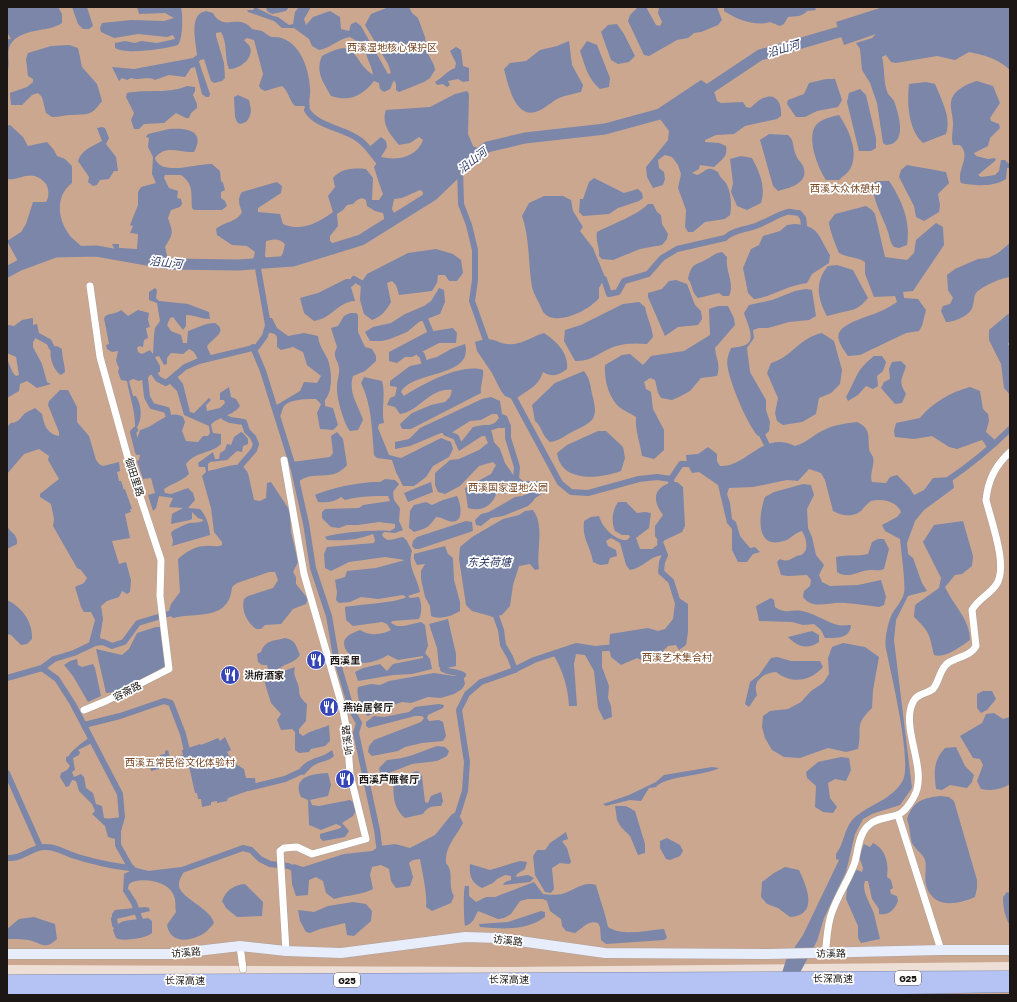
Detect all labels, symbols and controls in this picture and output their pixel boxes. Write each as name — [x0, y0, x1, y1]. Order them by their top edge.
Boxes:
water label: 沿山河 — [765, 36, 803, 59]
park label: 西溪湿地核心保护区 — [347, 41, 437, 53]
water label: 沿山河 — [455, 143, 491, 175]
park label: 西溪大众休憩村 — [810, 182, 880, 194]
water label: 沿山河 — [149, 254, 185, 270]
street label: 御田里路 — [123, 456, 147, 498]
park label: 西溪国家湿地公园 — [468, 481, 548, 493]
water label: 东关荷塘 — [467, 555, 513, 568]
restaurant icon: 西溪里 — [305, 649, 327, 671]
park label: 西溪艺术集合村 — [642, 651, 712, 663]
place label: 西溪里 — [330, 654, 360, 666]
restaurant icon: 洪府酒家 — [219, 664, 241, 686]
place label: 洪府酒家 — [244, 669, 284, 681]
street label: 容斋路 — [111, 679, 143, 703]
restaurant icon: 燕诒居餐厅 — [318, 696, 340, 718]
place label: 燕诒居餐厅 — [343, 701, 393, 713]
street label: 听溪路 — [339, 724, 355, 756]
park label: 西溪五常民俗文化体验村 — [125, 756, 235, 768]
restaurant icon: 西溪芦雁餐厅 — [334, 768, 356, 790]
place label: 西溪芦雁餐厅 — [359, 773, 419, 785]
street label: 访溪路 — [492, 932, 524, 948]
street label: 访溪路 — [171, 945, 201, 959]
street label: 访溪路 — [816, 947, 846, 959]
road number: G25 — [895, 971, 921, 985]
street label: 长深高速 — [813, 972, 853, 984]
road number: G25 — [334, 973, 360, 987]
street label: 长深高速 — [489, 973, 529, 985]
street label: 长深高速 — [165, 974, 205, 986]

